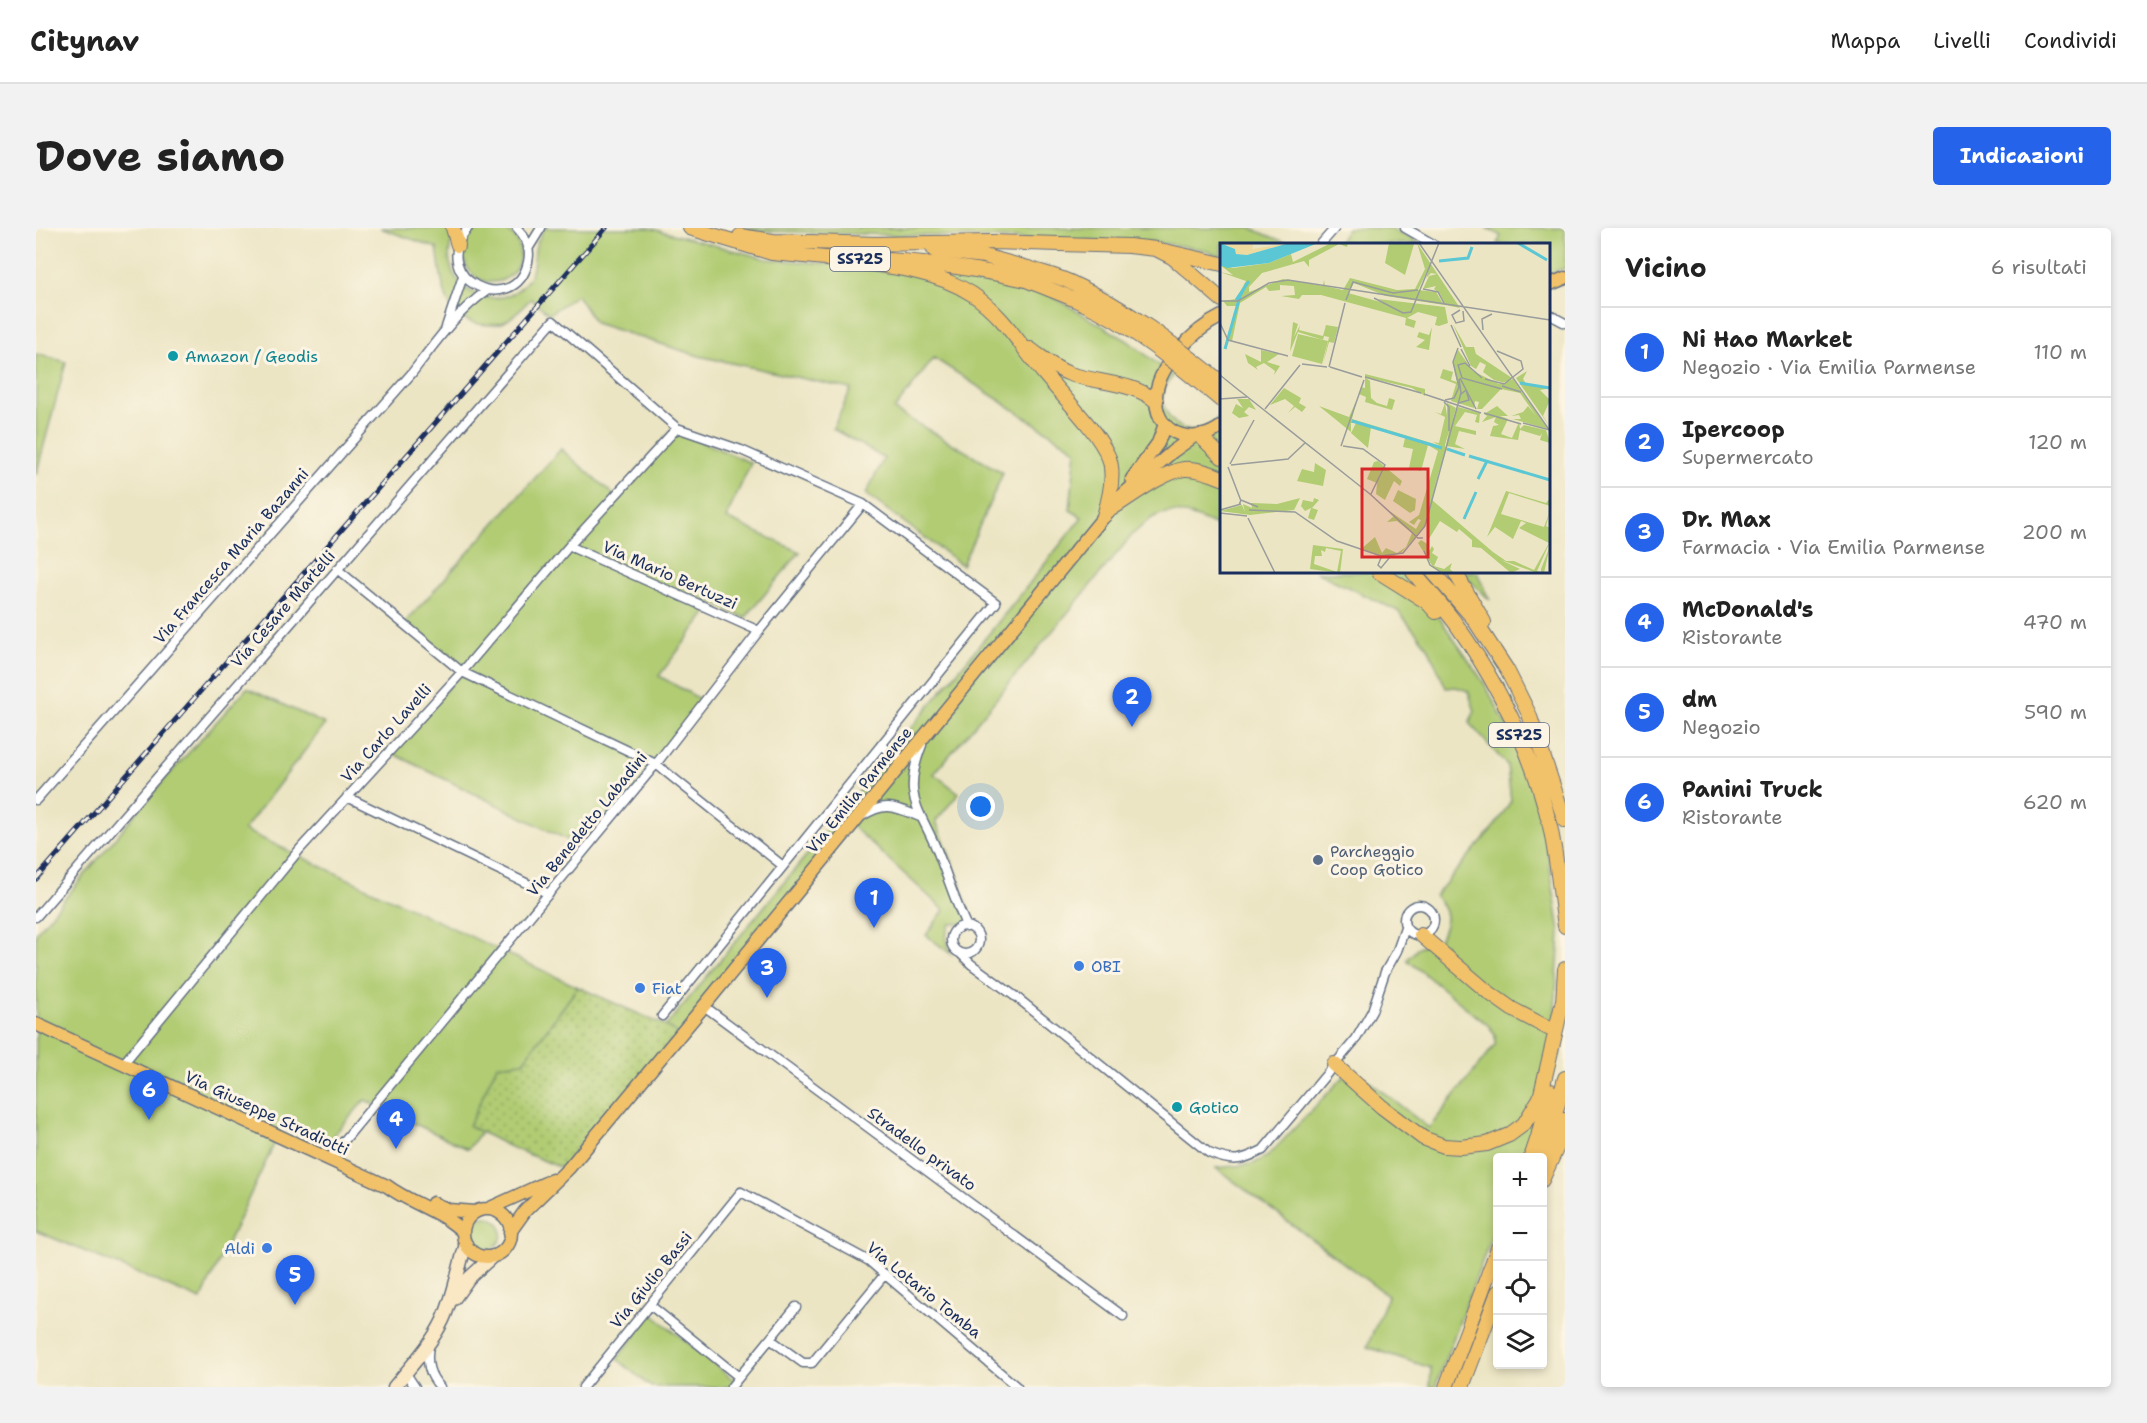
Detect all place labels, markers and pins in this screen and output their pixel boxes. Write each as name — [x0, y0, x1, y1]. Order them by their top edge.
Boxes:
place label: Amazon / Geodis — [185, 346, 318, 367]
marker: Amazon / Geodis — [166, 349, 180, 363]
pin: 2 — [1112, 678, 1152, 727]
place label: Parcheggio Coop Gotico — [1330, 841, 1423, 880]
marker: Parcheggio Coop Gotico — [1311, 853, 1325, 867]
pin: 1 — [854, 878, 894, 928]
pin: 3 — [748, 948, 786, 998]
place label: OBI — [1091, 956, 1121, 977]
marker: OBI — [1072, 959, 1086, 973]
place label: Fiat — [652, 978, 682, 999]
marker: Fiat — [633, 981, 647, 995]
pin: 6 — [130, 1070, 168, 1120]
place label: Gotico — [1189, 1097, 1239, 1118]
pin: 4 — [376, 1100, 416, 1149]
marker: Gotico — [1170, 1100, 1184, 1114]
place label: Aldi — [224, 1238, 255, 1259]
marker: Aldi — [260, 1241, 274, 1255]
pin: 5 — [276, 1256, 314, 1305]

